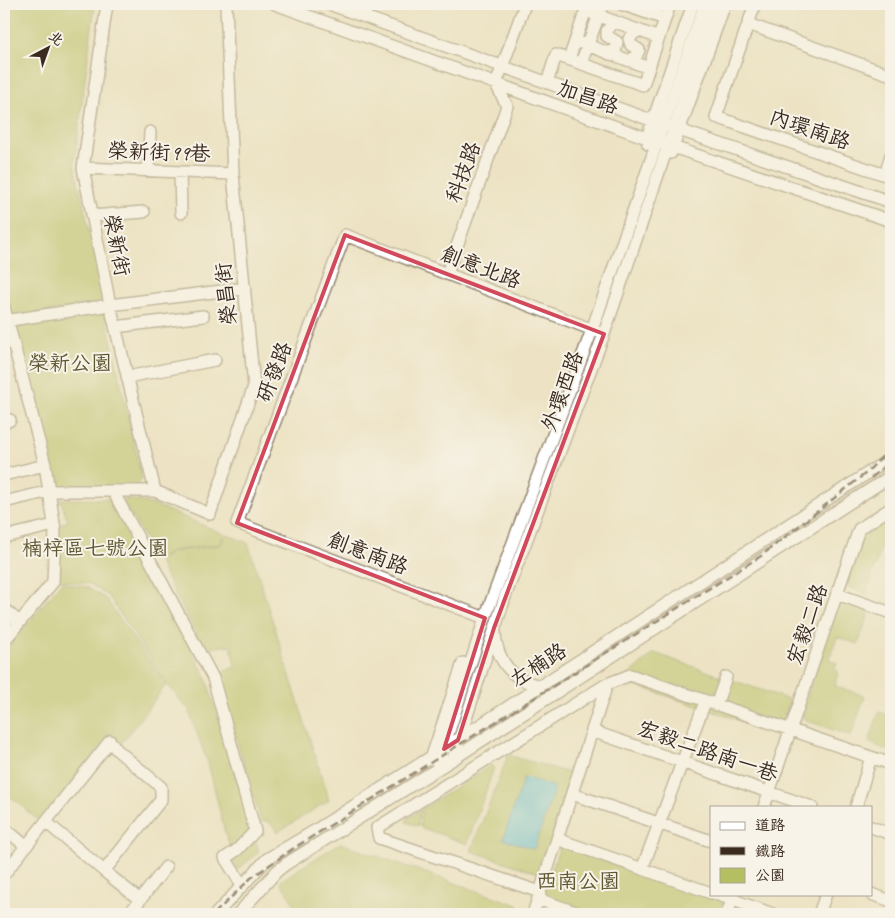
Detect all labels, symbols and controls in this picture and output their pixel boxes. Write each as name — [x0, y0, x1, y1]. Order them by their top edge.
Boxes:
north arrow — [22, 22, 72, 72]
text: 北 — [45, 28, 67, 50]
street label: 加昌路 — [554, 74, 622, 120]
street label: 內環南路 — [766, 103, 854, 155]
street label: 榮新街99巷 — [107, 137, 211, 167]
street label: 科技路 — [440, 138, 486, 206]
street label: 榮新街 — [98, 212, 136, 278]
street label: 創意北路 — [437, 240, 525, 294]
street label: 榮昌街 — [210, 261, 242, 327]
street label: 研發路 — [251, 338, 297, 406]
street label: 外環西路 — [535, 347, 589, 435]
park label: 榮新公園 — [28, 350, 112, 376]
street label: 創意南路 — [324, 526, 412, 580]
park label: 楠梓區七號公園 — [22, 535, 169, 561]
street label: 宏毅二路 — [781, 580, 833, 668]
street label: 左楠路 — [505, 637, 571, 693]
street label: 宏毅二路南一巷 — [634, 715, 782, 787]
legend — [710, 806, 872, 896]
text: 道路 — [755, 816, 785, 835]
text: 鐵路 — [755, 842, 785, 861]
text: 公園 — [755, 866, 785, 885]
park label: 西南公園 — [536, 868, 620, 894]

